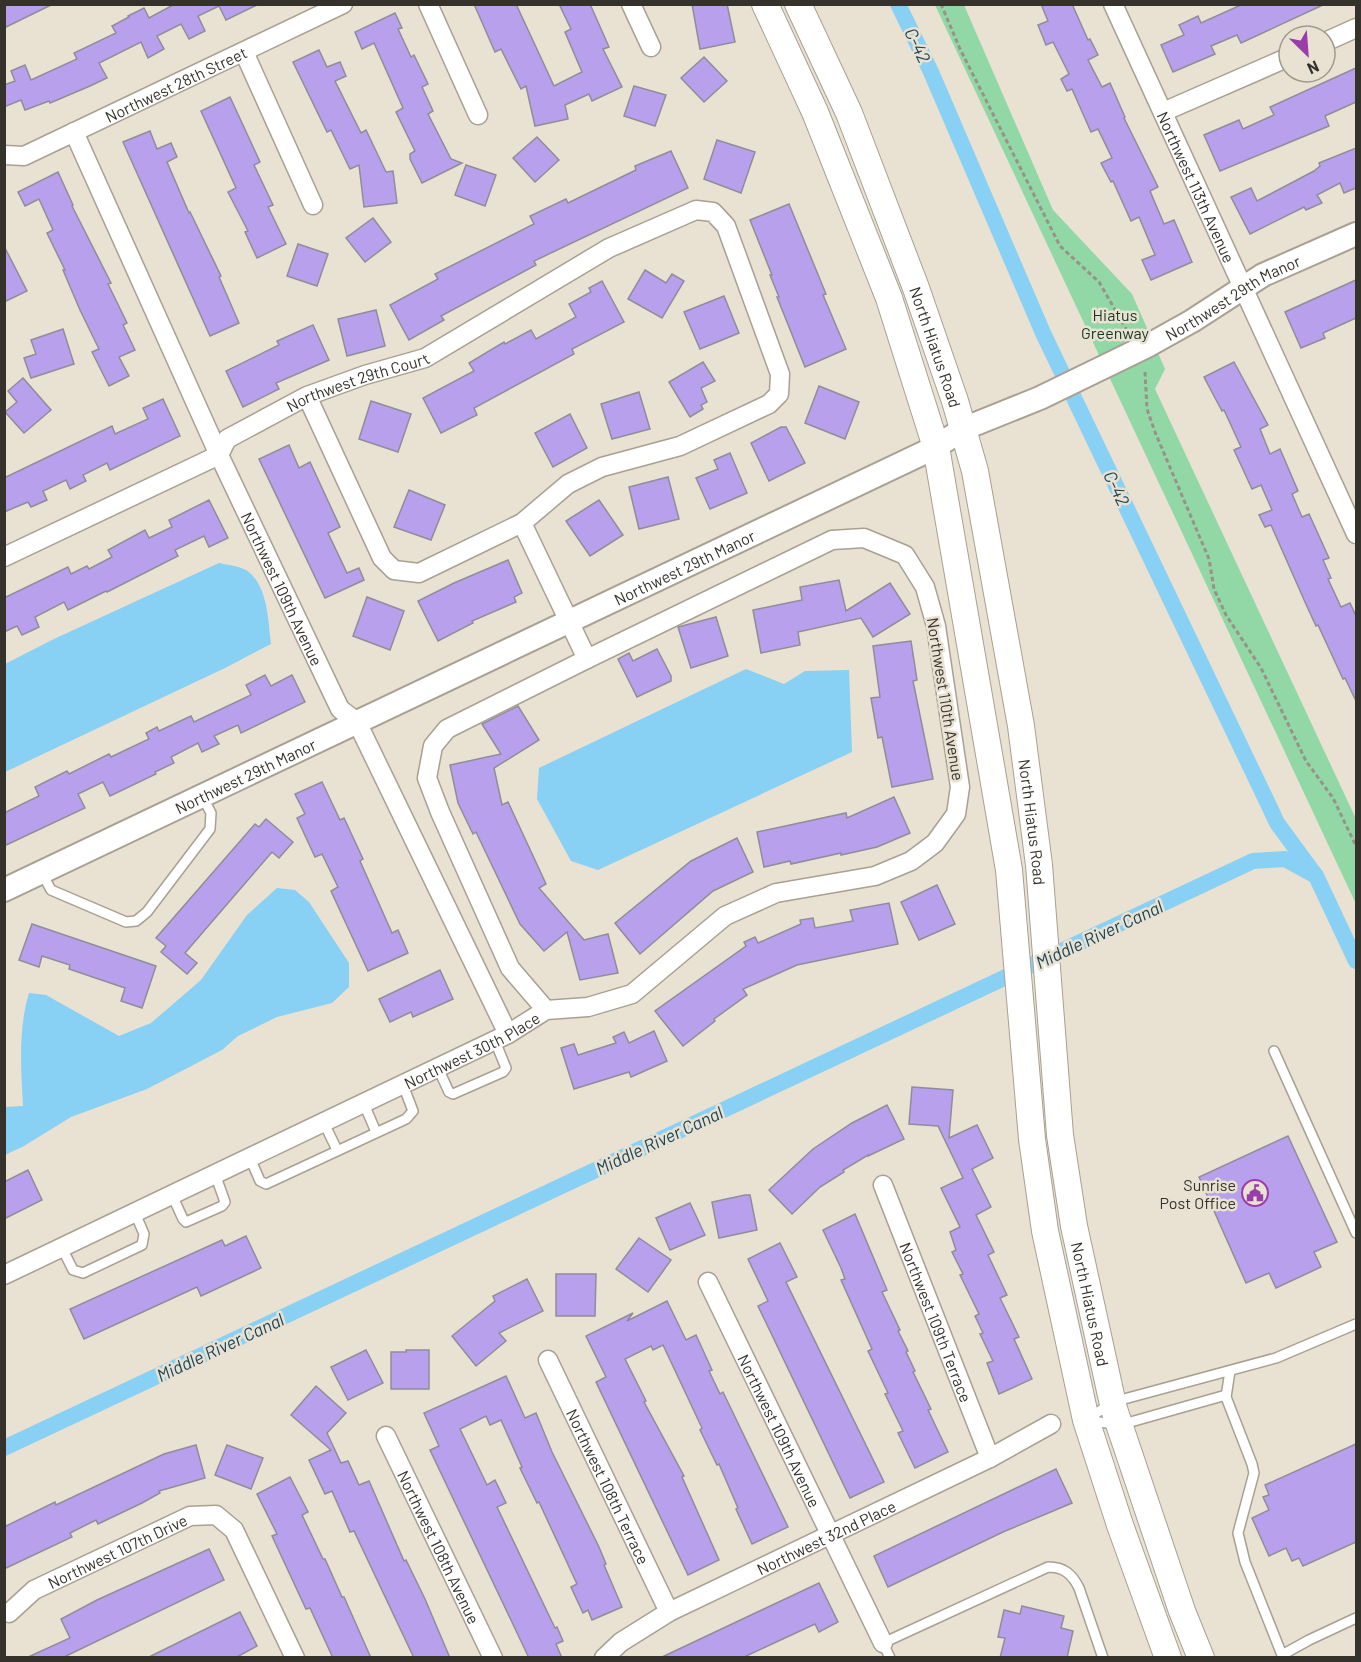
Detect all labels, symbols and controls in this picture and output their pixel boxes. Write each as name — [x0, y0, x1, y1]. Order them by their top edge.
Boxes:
water label: C-42 — [900, 24, 936, 66]
north arrow — [1277, 24, 1337, 84]
street label: Northwest 28th Street — [102, 42, 250, 126]
text: N — [1305, 57, 1322, 79]
street label: Northwest 113th Avenue — [1154, 108, 1240, 265]
street label: Northwest 29th Manor — [1161, 250, 1303, 344]
street label: North Hiatus Road — [907, 284, 966, 409]
park label: Hiatus Greenway — [1081, 305, 1150, 342]
street label: Northwest 29th Court — [283, 348, 433, 415]
water label: C-42 — [1099, 467, 1135, 509]
street label: Northwest 109th Avenue — [238, 509, 327, 668]
street label: Northwest 29th Manor — [611, 525, 758, 608]
street label: Northwest 110th Avenue — [924, 616, 968, 782]
street label: Northwest 29th Manor — [172, 734, 319, 817]
street label: North Hiatus Road — [1016, 758, 1050, 886]
water label: Middle River Canal — [1032, 895, 1166, 973]
street label: Northwest 30th Place — [401, 1007, 543, 1092]
water label: Middle River Canal — [592, 1101, 726, 1179]
place label: Sunrise Post Office — [1160, 1175, 1236, 1212]
public building icon: Sunrise Post Office — [1240, 1178, 1270, 1208]
street label: Northwest 109th Terrace — [897, 1239, 977, 1405]
street label: North Hiatus Road — [1068, 1240, 1114, 1368]
water label: Middle River Canal — [153, 1308, 287, 1386]
street label: Northwest 109th Avenue — [735, 1351, 825, 1510]
street label: Northwest 108th Terrace — [563, 1405, 654, 1567]
street label: Northwest 108th Avenue — [394, 1467, 484, 1627]
street label: Northwest 32nd Place — [753, 1495, 898, 1578]
street label: Northwest 107th Drive — [44, 1509, 190, 1592]

